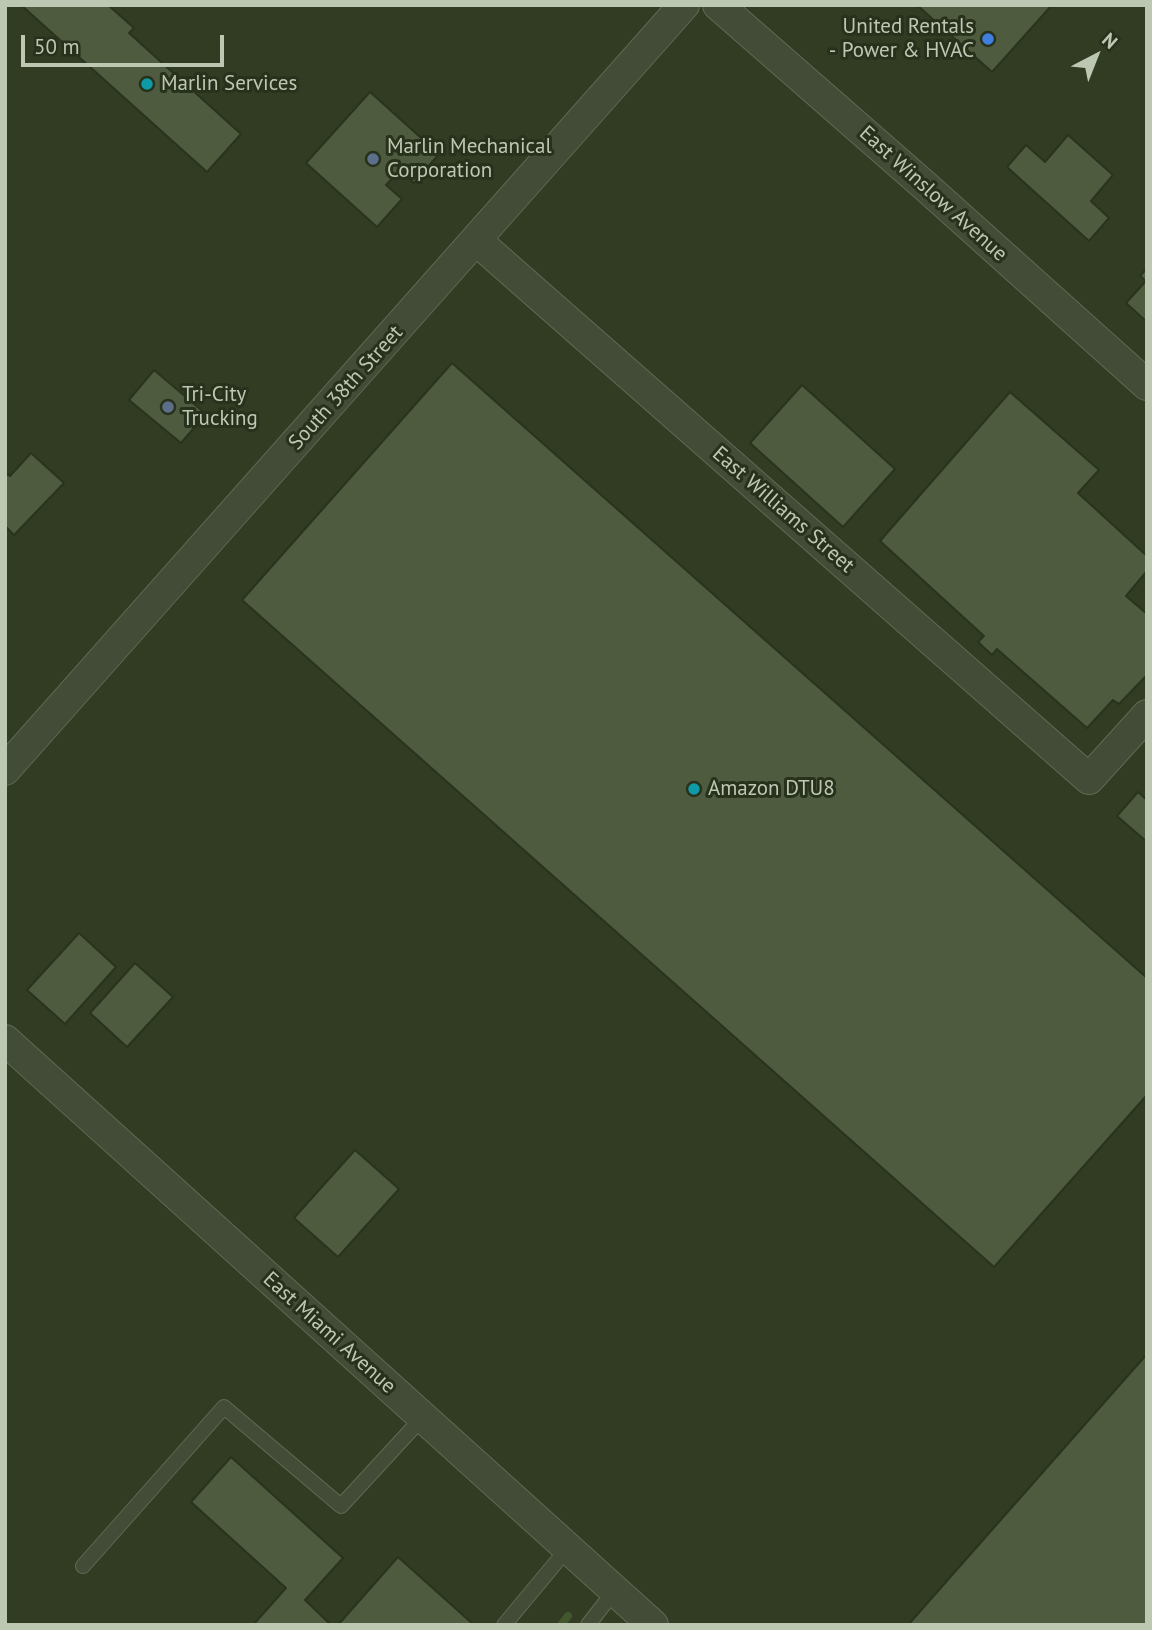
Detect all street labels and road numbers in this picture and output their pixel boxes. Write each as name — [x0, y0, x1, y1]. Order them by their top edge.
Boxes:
street label: East Winslow Avenue — [854, 121, 1012, 267]
street label: South 38th Street — [284, 321, 408, 455]
street label: East Williams Street — [707, 442, 859, 578]
street label: East Miami Avenue — [257, 1267, 401, 1399]

